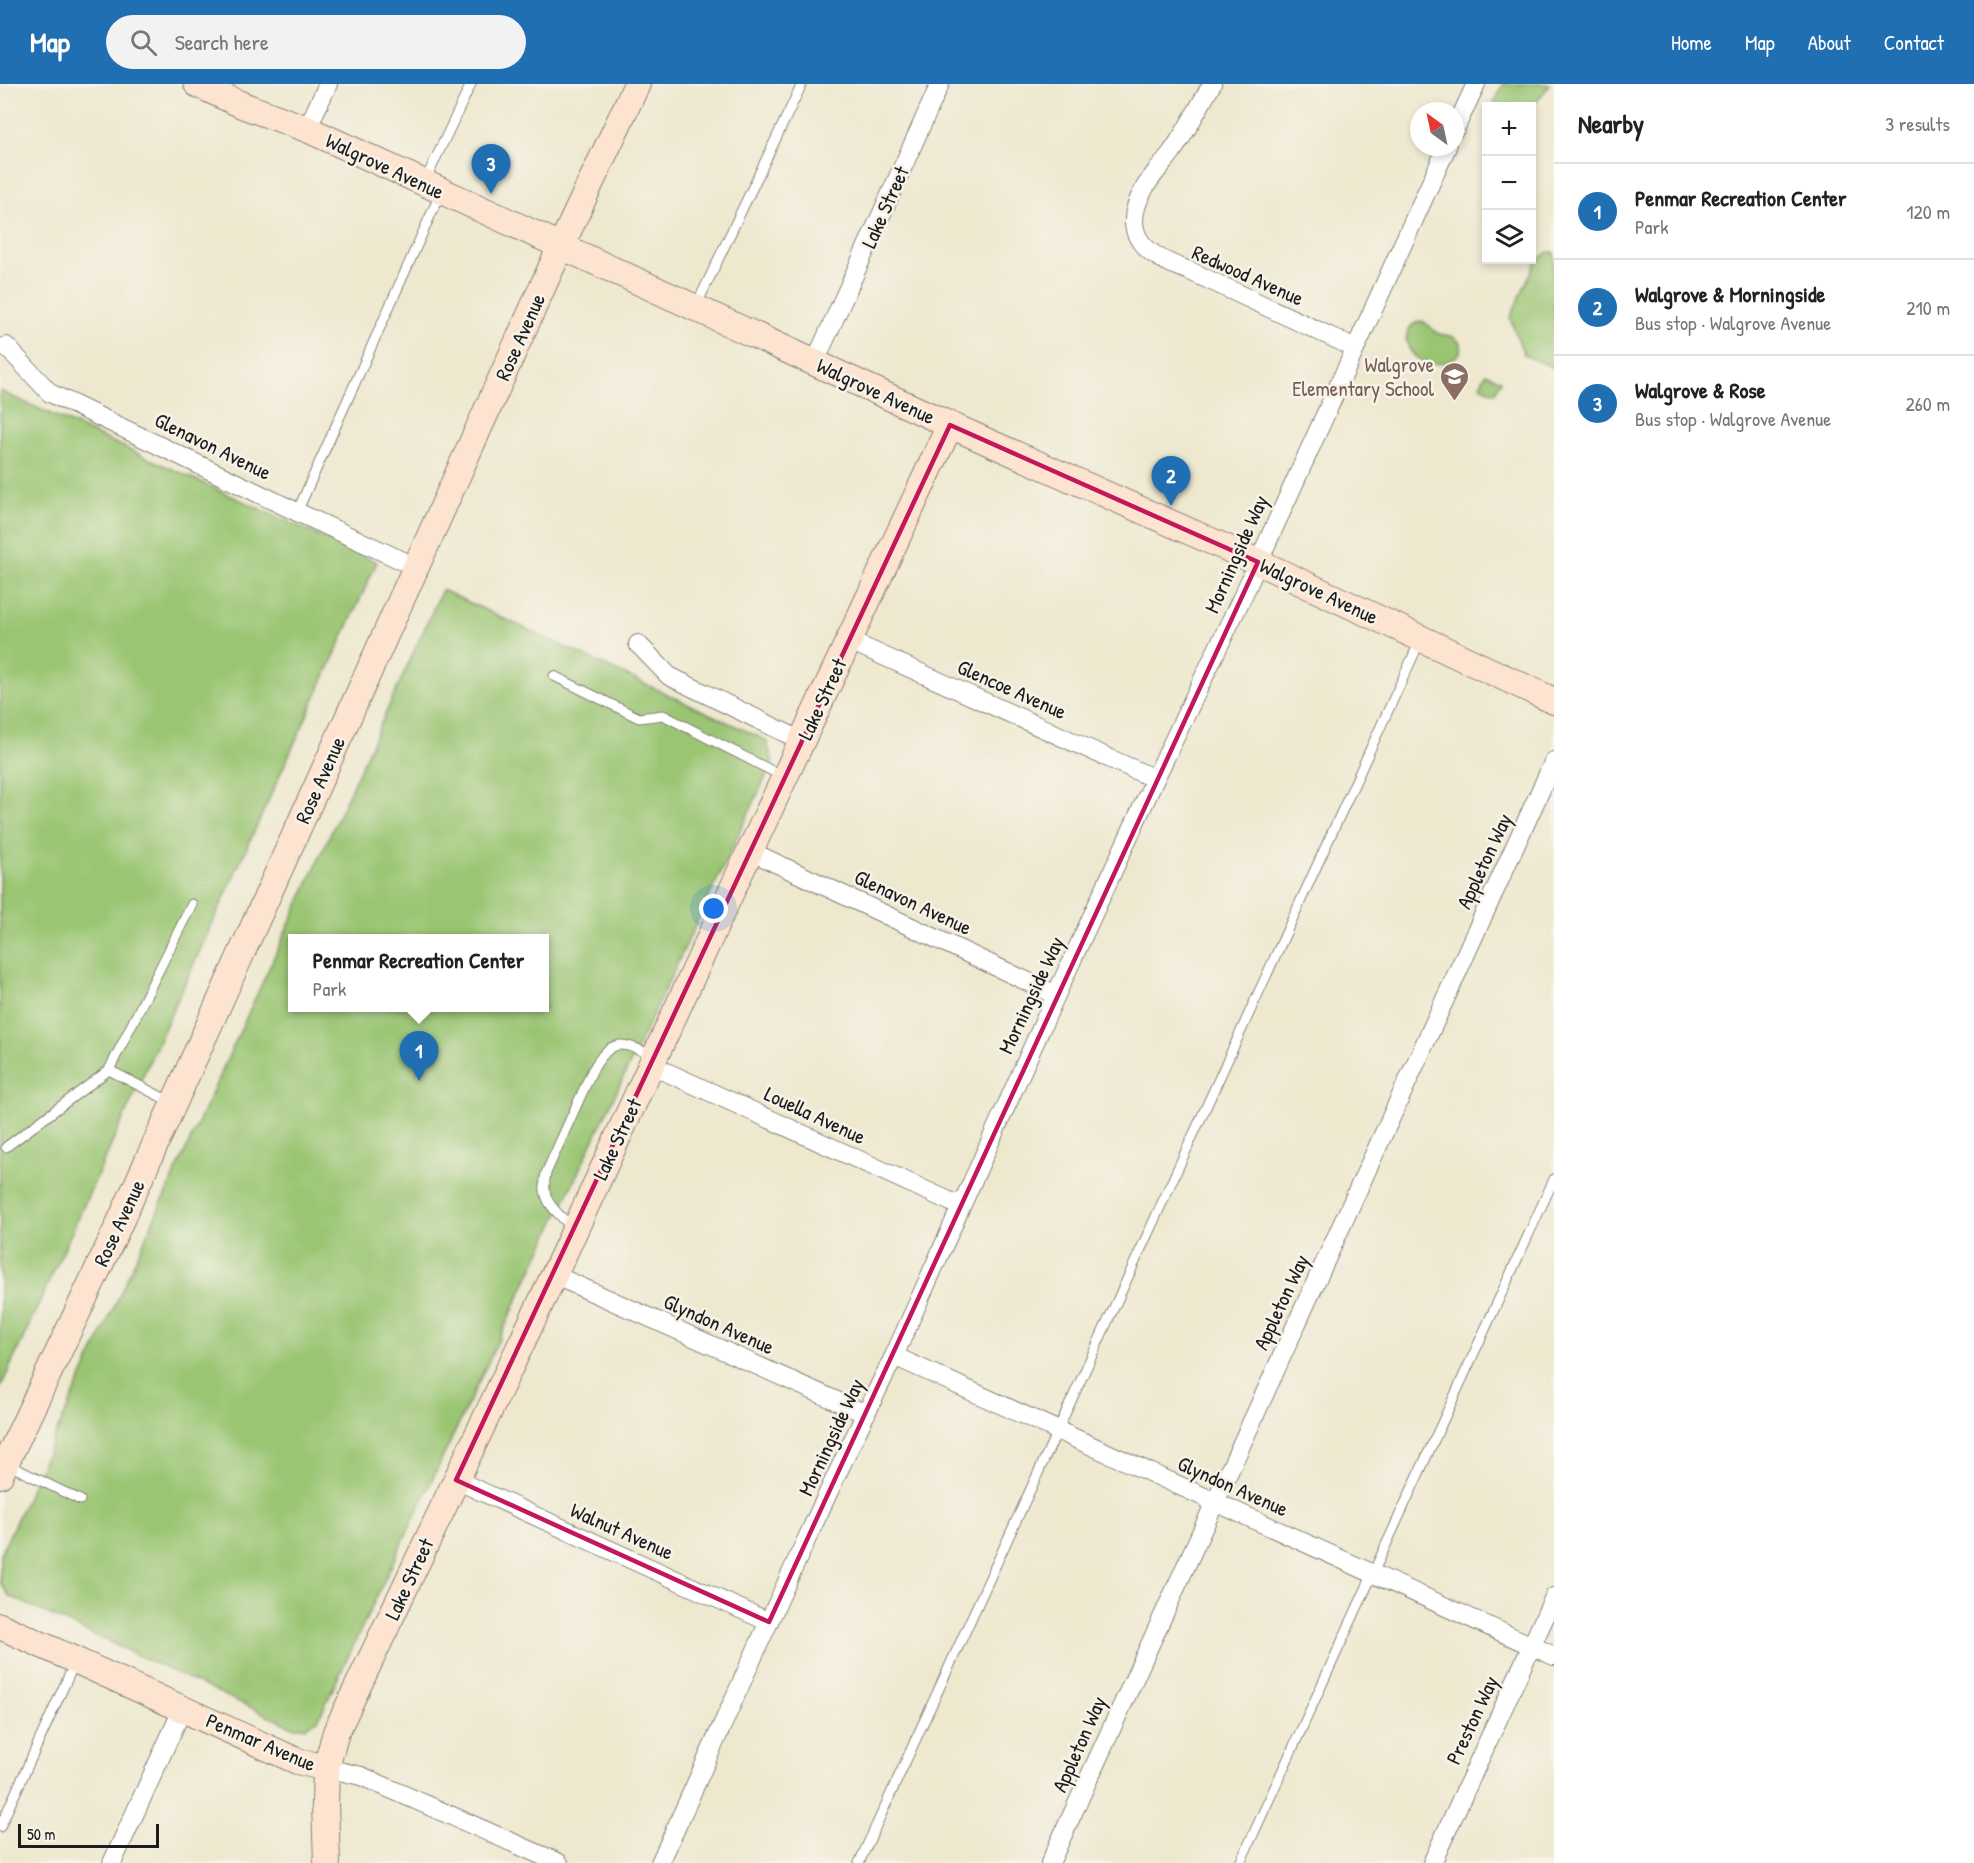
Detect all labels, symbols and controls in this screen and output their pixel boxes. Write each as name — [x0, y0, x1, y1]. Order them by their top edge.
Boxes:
search box — [106, 15, 526, 69]
text: Map — [30, 23, 70, 61]
icon: search — [127, 26, 160, 59]
text: Search here — [175, 27, 269, 57]
text: Home — [1671, 28, 1712, 57]
text: Map — [1745, 28, 1775, 57]
text: About — [1808, 28, 1851, 57]
text: Contact — [1884, 28, 1944, 57]
north arrow — [1410, 102, 1464, 156]
map controls — [1482, 102, 1536, 264]
button: + — [1482, 102, 1536, 156]
text: Nearby — [1578, 106, 1644, 141]
text: 3 results — [1885, 110, 1950, 137]
street label: Walgrove Avenue — [321, 126, 449, 206]
pin: 3 — [472, 144, 510, 194]
button: − — [1482, 156, 1536, 210]
street label: Lake Street — [854, 161, 916, 253]
text: Penmar Recreation Center — [1635, 183, 1846, 213]
text: 1 — [1594, 198, 1601, 225]
text: 120 m — [1906, 198, 1950, 225]
button: layers — [1482, 210, 1536, 264]
text: Park — [1635, 213, 1668, 240]
street label: Redwood Avenue — [1188, 238, 1308, 312]
text: Walgrove & Morningside — [1635, 279, 1825, 309]
street label: Rose Avenue — [488, 289, 552, 385]
text: 2 — [1593, 294, 1602, 321]
text: 210 m — [1906, 294, 1950, 321]
text: Bus stop · Walgrove Avenue — [1635, 309, 1831, 336]
place label: Walgrove Elementary School — [1292, 350, 1434, 403]
street label: Walgrove Avenue — [812, 351, 940, 431]
school or university icon: Walgrove Elementary School — [1439, 360, 1471, 402]
text: Walgrove & Rose — [1635, 375, 1766, 405]
text: 3 — [1593, 390, 1602, 417]
text: 260 m — [1906, 390, 1950, 417]
street label: Glenavon Avenue — [150, 405, 276, 487]
text: Bus stop · Walgrove Avenue — [1635, 405, 1831, 432]
pin: 2 — [1152, 456, 1190, 506]
street label: Morningside Way — [1197, 490, 1275, 618]
street label: Walgrove Avenue — [1255, 551, 1383, 631]
street label: Glencoe Avenue — [953, 652, 1071, 726]
street label: Lake Street — [791, 653, 854, 744]
street label: Rose Avenue — [288, 732, 352, 828]
street label: Appleton Way — [1449, 808, 1519, 913]
street label: Glenavon Avenue — [850, 862, 976, 942]
your location — [699, 894, 728, 923]
street label: Morningside Way — [991, 932, 1071, 1058]
popup — [288, 934, 549, 1012]
text: Penmar Recreation Center — [313, 945, 524, 975]
text: Park — [313, 975, 346, 1002]
pin: 1 — [400, 1032, 438, 1081]
street label: Louella Avenue — [760, 1079, 870, 1151]
street label: Lake Street — [586, 1093, 649, 1184]
street label: Rose Avenue — [86, 1175, 152, 1271]
street label: Appleton Way — [1246, 1249, 1316, 1354]
street label: Glyndon Avenue — [659, 1287, 779, 1361]
street label: Morningside Way — [791, 1374, 871, 1500]
street label: Glyndon Avenue — [1173, 1449, 1293, 1523]
street label: Walnut Avenue — [566, 1495, 678, 1567]
street label: Lake Street — [378, 1533, 441, 1624]
street label: Preston Way — [1439, 1671, 1505, 1769]
street label: Appleton Way — [1045, 1691, 1113, 1797]
street label: Penmar Avenue — [202, 1706, 320, 1778]
scale bar — [18, 1821, 159, 1848]
text: 50 m — [27, 1823, 56, 1845]

